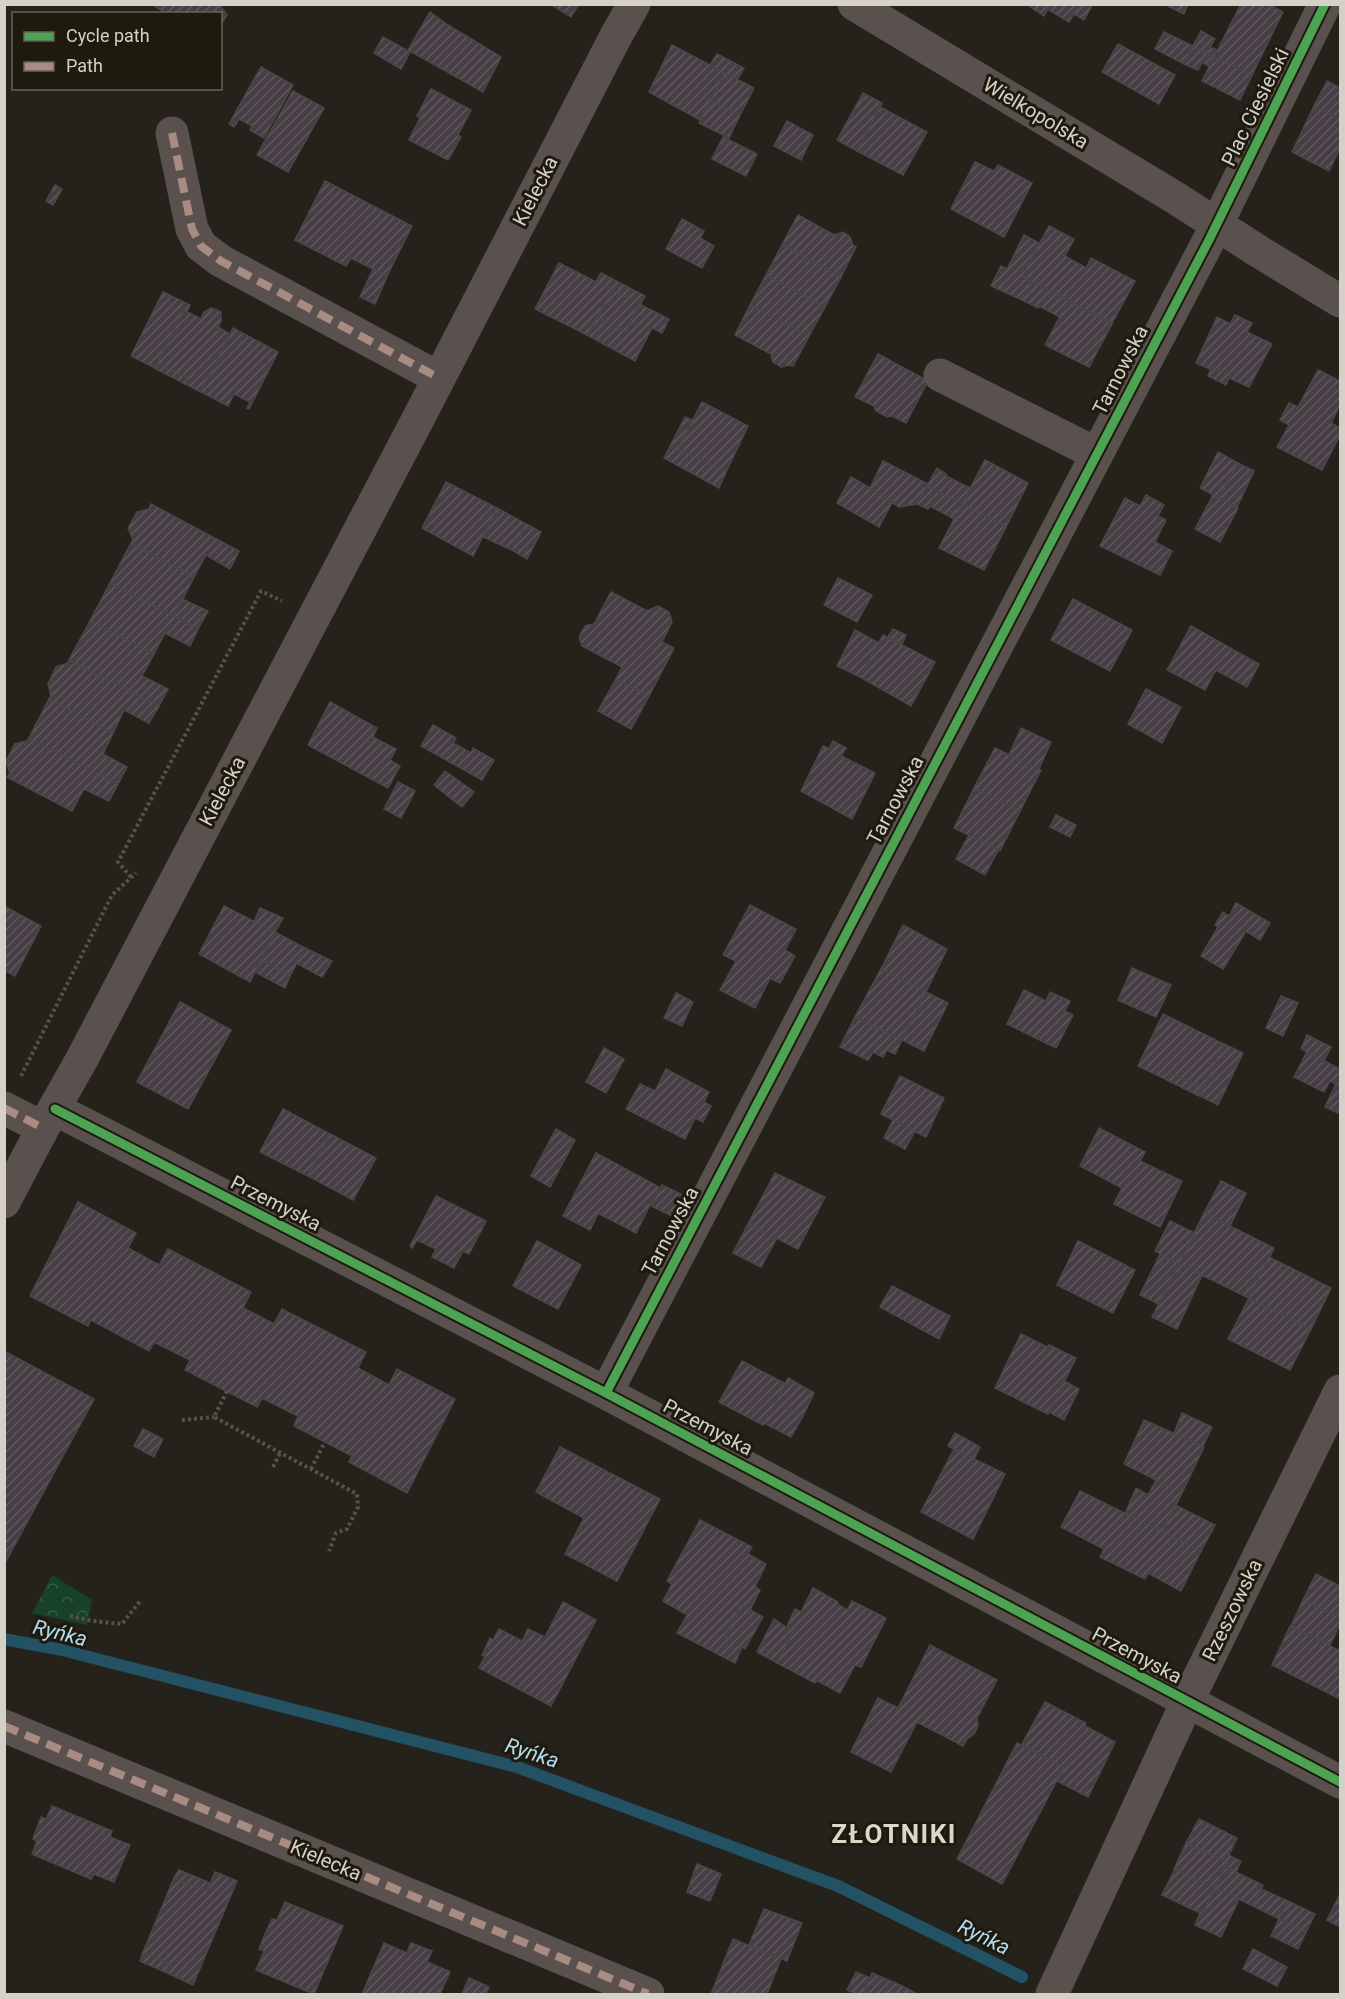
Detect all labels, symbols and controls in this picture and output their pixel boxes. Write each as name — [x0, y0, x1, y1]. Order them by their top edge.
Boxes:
legend — [12, 12, 222, 90]
text: Cycle path — [66, 25, 150, 46]
street label: Plac Ciesielski — [1216, 44, 1294, 170]
text: Path — [66, 55, 103, 76]
street label: Wielkopolska — [979, 72, 1093, 154]
street label: Kielecka — [507, 152, 563, 230]
street label: Tarnowska — [1087, 321, 1153, 419]
street label: Tarnowska — [862, 751, 928, 849]
street label: Kielecka — [194, 752, 250, 830]
street label: Przemyska — [227, 1170, 325, 1236]
street label: Tarnowska — [637, 1182, 703, 1280]
street label: Przemyska — [659, 1393, 757, 1461]
street label: Rzeszowska — [1197, 1555, 1267, 1665]
water label: Ryńka — [30, 1615, 90, 1651]
street label: Przemyska — [1088, 1621, 1186, 1689]
water label: Ryńka — [502, 1733, 562, 1773]
district label: ZŁOTNIKI — [831, 1819, 957, 1849]
street label: Kielecka — [287, 1834, 365, 1886]
water label: Ryńka — [954, 1914, 1014, 1960]

